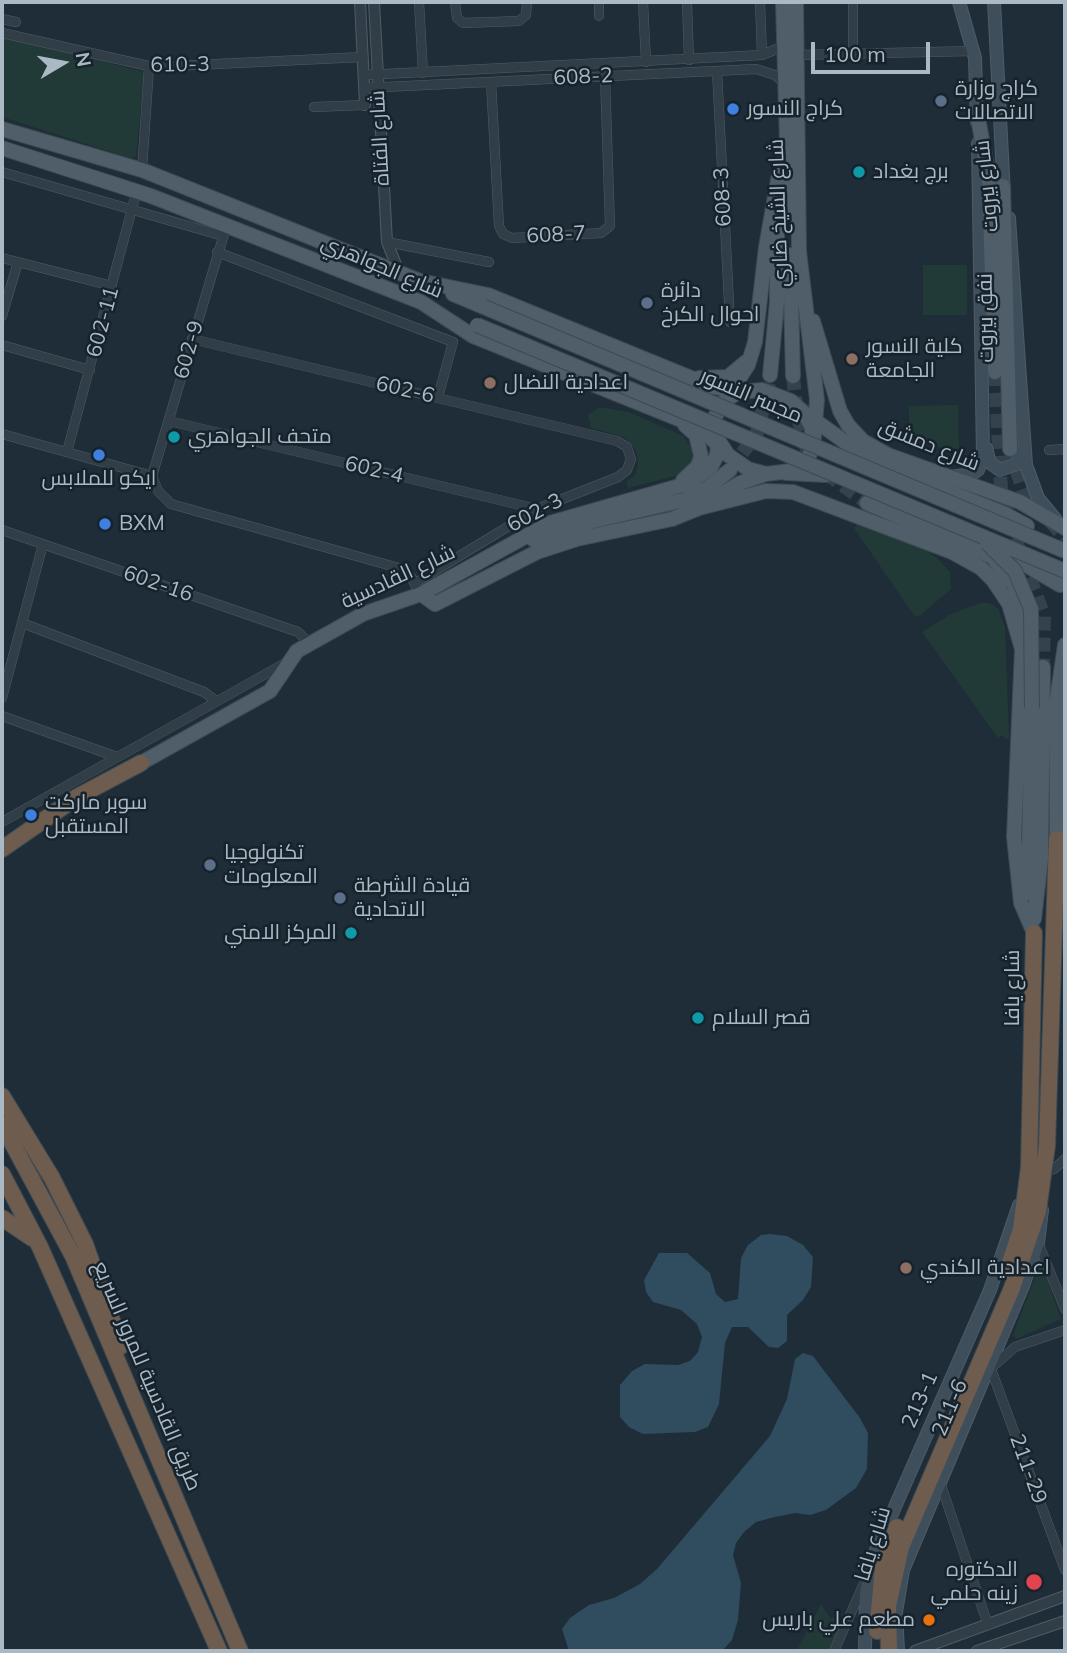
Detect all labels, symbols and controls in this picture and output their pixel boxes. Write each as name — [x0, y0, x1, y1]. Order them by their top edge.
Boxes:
north arrow — [28, 28, 98, 98]
scale bar — [815, 28, 934, 72]
text: 100 m — [824, 41, 886, 67]
text: N — [71, 50, 97, 69]
street label: 610-3 — [150, 52, 210, 78]
street label: 608-2 — [553, 63, 613, 91]
place label: كراج وزارة الاتصالات — [955, 76, 1038, 126]
street label: شارع الفتاة — [365, 90, 395, 186]
marker: كراج وزارة الاتصالات — [933, 93, 949, 109]
place label: كراج النسور — [747, 96, 843, 122]
marker: كراج النسور — [725, 101, 741, 117]
street label: شارع الشيخ ضاري — [764, 138, 794, 288]
street label: شارع بيروت — [970, 139, 1004, 233]
place label: برج بغداد — [873, 159, 949, 185]
marker: برج بغداد — [851, 164, 867, 180]
street label: 608-3 — [709, 167, 737, 227]
street label: 608-7 — [526, 221, 586, 249]
street label: شارع الجواهري — [317, 230, 447, 304]
street label: نفق بيروت — [973, 273, 999, 363]
place label: دائرة احوال الكرخ — [661, 278, 759, 328]
street label: 602-11 — [82, 284, 124, 360]
marker: دائرة احوال الكرخ — [639, 295, 655, 311]
street label: 602-9 — [169, 318, 209, 382]
place label: كلية النسور الجامعة — [866, 334, 963, 384]
marker: كلية النسور الجامعة — [844, 351, 860, 367]
street label: مجسر النسور — [696, 363, 806, 429]
place label: اعدادية النضال — [504, 370, 628, 396]
street label: 602-6 — [373, 371, 437, 409]
marker: اعدادية النضال — [482, 375, 498, 391]
street label: شارع دمشق — [875, 413, 983, 477]
place label: متحف الجواهري — [188, 424, 332, 450]
marker: متحف الجواهري — [166, 429, 182, 445]
marker: ايكو للملابس — [91, 447, 107, 463]
street label: 602-4 — [342, 451, 406, 489]
place label: ايكو للملابس — [42, 466, 156, 492]
street label: 602-3 — [503, 488, 567, 538]
place label: BXM — [119, 511, 165, 537]
marker: BXM — [97, 516, 113, 532]
street label: شارع القادسية — [337, 540, 459, 614]
street label: 602-16 — [120, 560, 196, 608]
place label: سوبر ماركت المستقبل — [45, 790, 147, 840]
marker: سوبر ماركت المستقبل — [23, 807, 39, 823]
place label: تكنولوجيا المعلومات — [224, 840, 318, 890]
marker: تكنولوجيا المعلومات — [202, 857, 218, 873]
place label: قيادة الشرطة الاتحادية — [354, 873, 470, 923]
marker: قيادة الشرطة الاتحادية — [332, 890, 348, 906]
place label: المركز الامني — [224, 920, 337, 946]
marker: المركز الامني — [343, 925, 359, 941]
street label: شارع يافا — [1000, 950, 1026, 1026]
place label: قصر السلام — [712, 1005, 810, 1031]
marker: قصر السلام — [690, 1010, 706, 1026]
place label: اعدادية الكندي — [920, 1255, 1050, 1281]
street label: طريق القادسية للمرور السريع — [87, 1257, 207, 1495]
marker: اعدادية الكندي — [898, 1260, 914, 1276]
street label: 213-1 — [896, 1368, 944, 1432]
street label: 211-6 — [927, 1376, 973, 1440]
street label: 211-29 — [1004, 1431, 1052, 1507]
street label: شارع يافا — [850, 1504, 896, 1584]
place label: الدكتوره زينه حلمي — [931, 1557, 1018, 1607]
marker: الدكتوره زينه حلمي — [1024, 1572, 1044, 1592]
place label: مطعم علي باريس — [762, 1607, 915, 1633]
marker: مطعم علي باريس — [921, 1612, 937, 1628]

